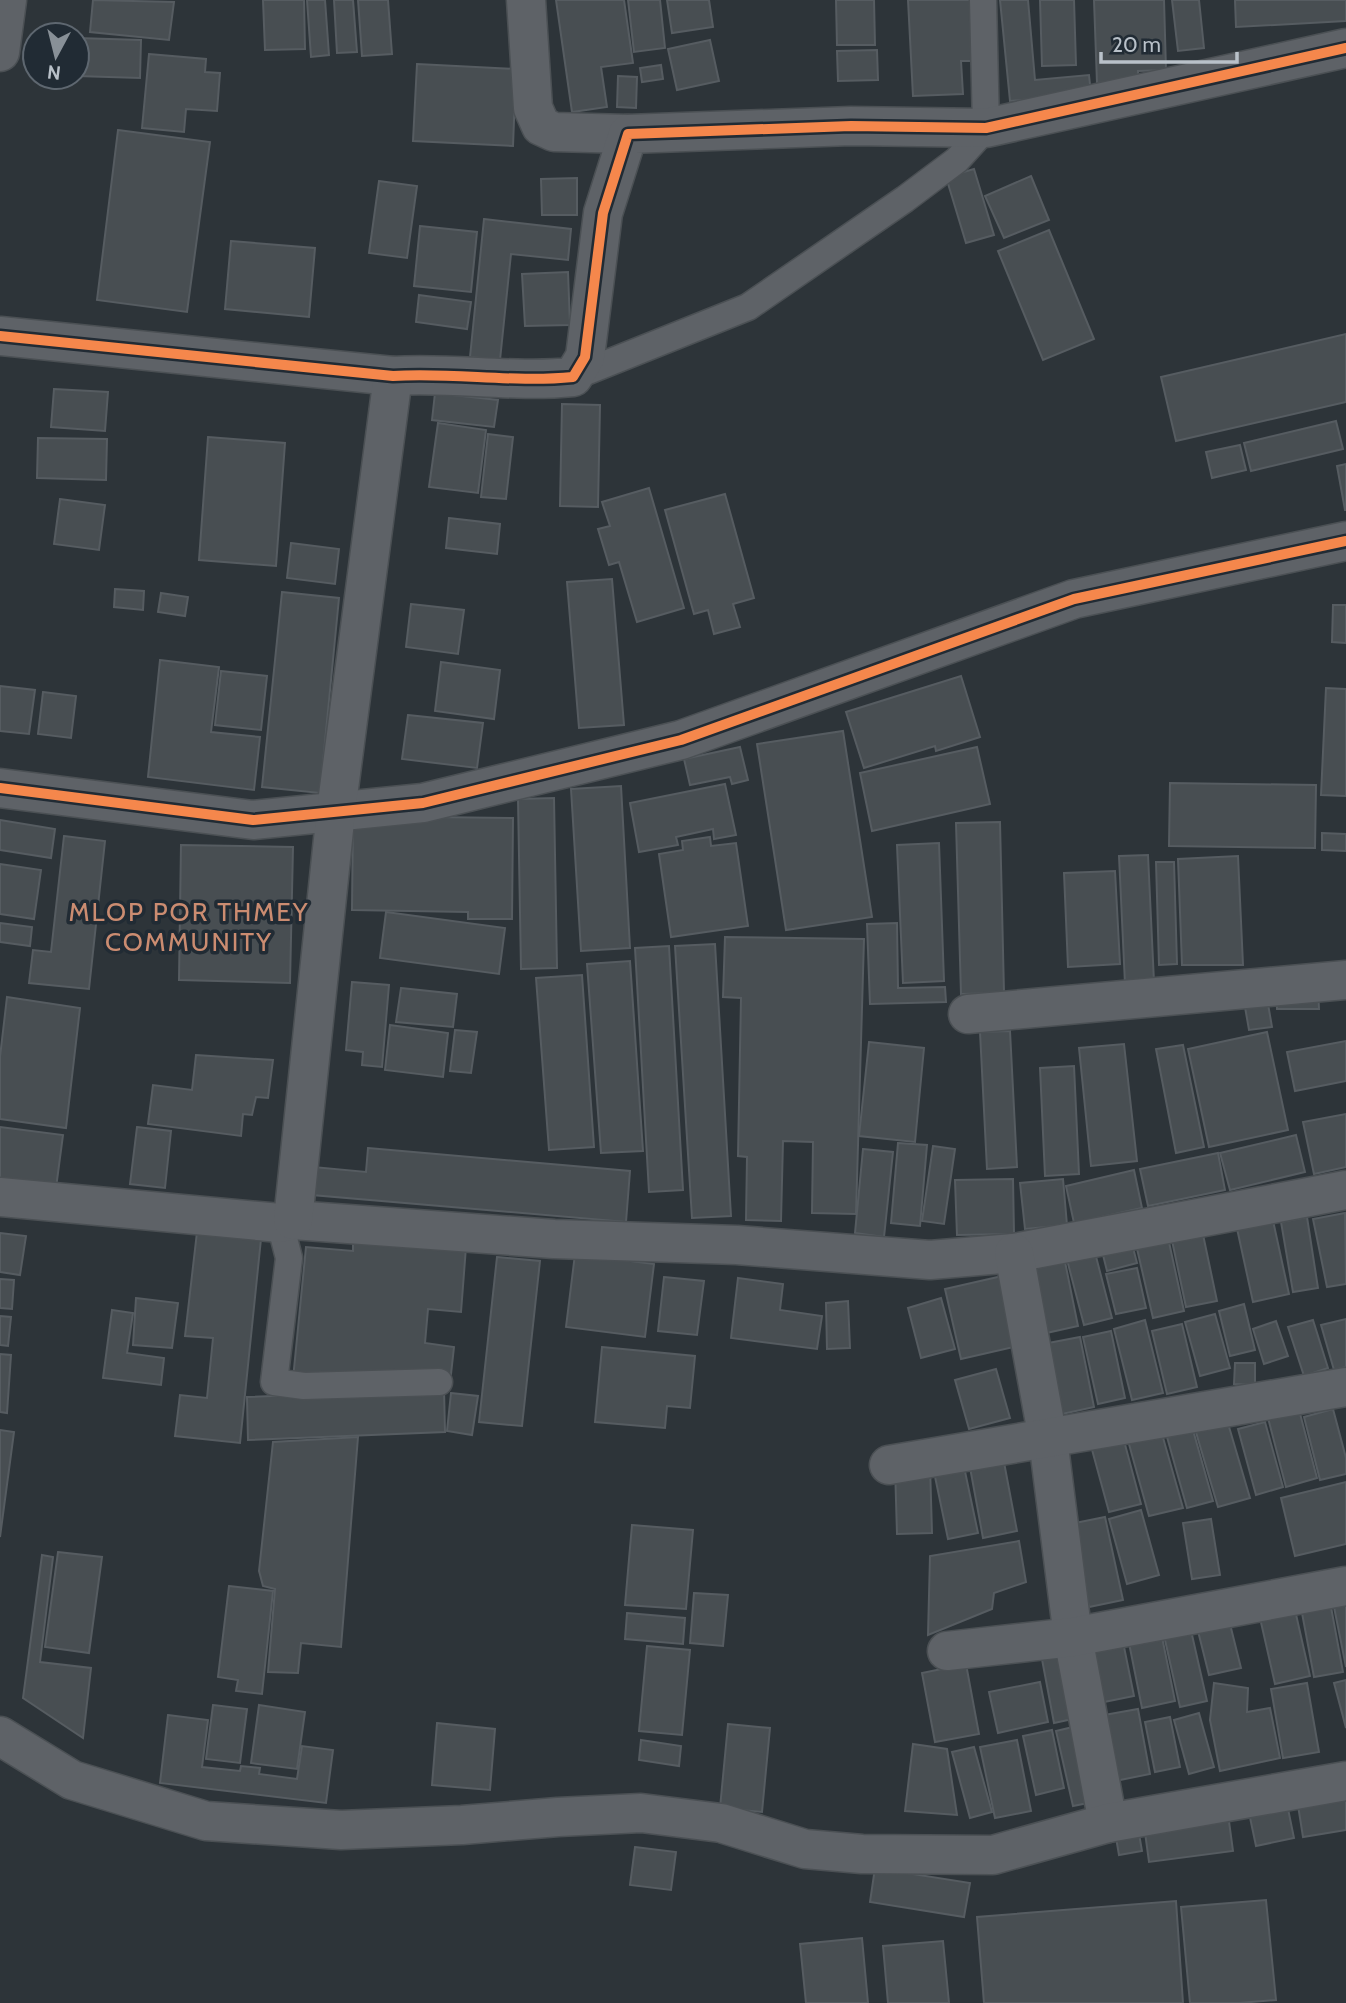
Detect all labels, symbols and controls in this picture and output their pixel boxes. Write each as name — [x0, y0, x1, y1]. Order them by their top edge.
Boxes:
north arrow — [21, 21, 91, 91]
scale bar — [1101, 21, 1238, 65]
text: 20 m — [1112, 32, 1161, 57]
text: N — [46, 60, 62, 85]
district label: MLOP POR THMEY COMMUNITY — [69, 896, 309, 958]

